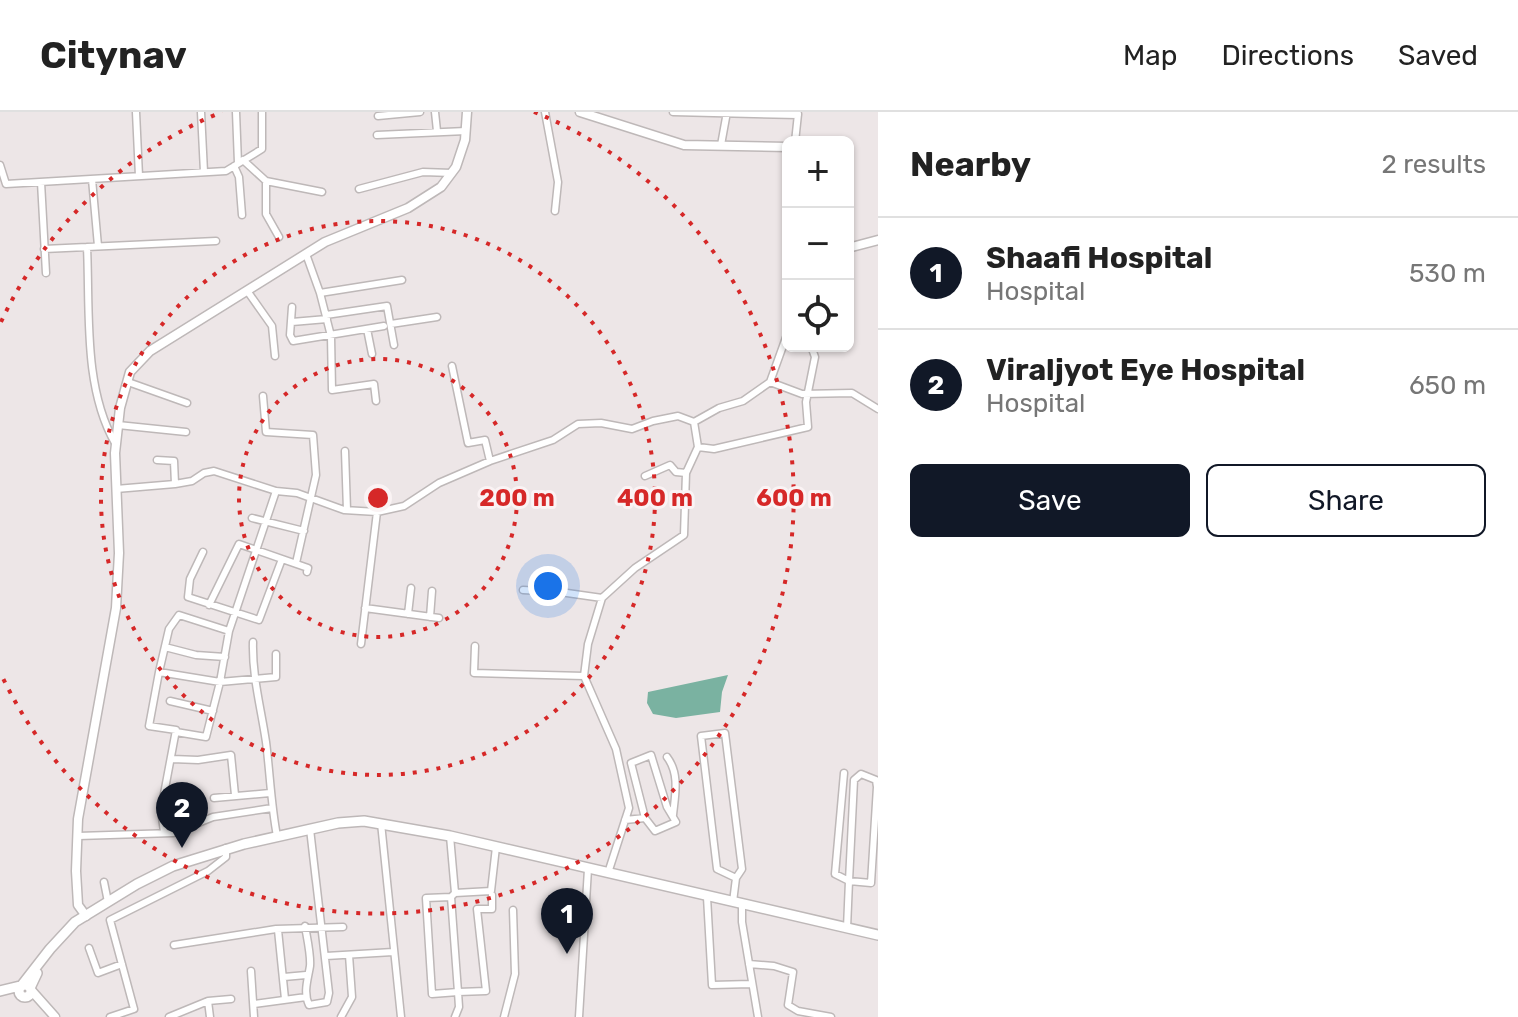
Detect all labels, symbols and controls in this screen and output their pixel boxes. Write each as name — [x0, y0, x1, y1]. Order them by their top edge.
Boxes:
text: Citynav — [40, 32, 187, 78]
text: Map — [1123, 39, 1177, 72]
text: Directions — [1221, 39, 1354, 72]
text: Saved — [1398, 39, 1478, 72]
map controls — [782, 136, 854, 352]
button: + — [782, 136, 854, 208]
text: Nearby — [910, 144, 1031, 185]
text: 2 results — [1382, 149, 1486, 180]
button: − — [782, 208, 854, 280]
text: Shaafi Hospital — [986, 240, 1212, 276]
text: 1 — [930, 258, 942, 289]
text: 530 m — [1409, 258, 1486, 289]
text: Hospital — [986, 276, 1085, 307]
button: locate — [782, 280, 854, 352]
text: Viraljyot Eye Hospital — [986, 352, 1305, 388]
text: 2 — [928, 370, 944, 401]
text: 650 m — [1409, 370, 1486, 401]
text: Hospital — [986, 388, 1085, 419]
button: Save — [910, 464, 1190, 537]
button: Share — [1206, 464, 1486, 537]
centre of rings — [364, 484, 392, 512]
text: 200 m — [479, 484, 555, 512]
text: 400 m — [617, 484, 693, 512]
text: 600 m — [756, 484, 832, 512]
your location — [528, 566, 568, 606]
pin: 2 — [156, 782, 208, 848]
pin: 1 — [541, 888, 593, 954]

